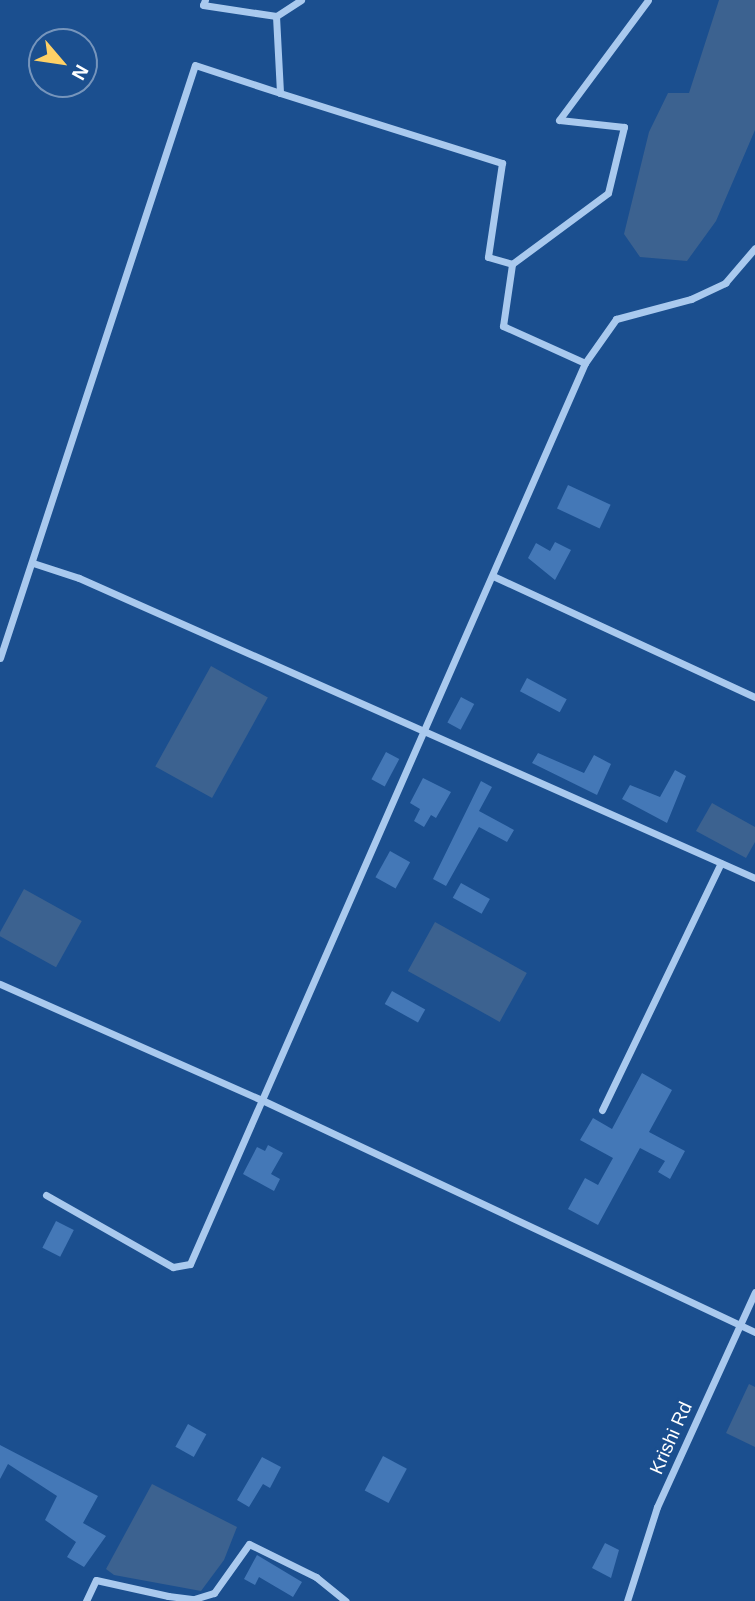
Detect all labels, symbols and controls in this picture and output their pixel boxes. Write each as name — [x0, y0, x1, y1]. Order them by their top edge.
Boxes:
north arrow — [28, 28, 98, 98]
text: N — [68, 61, 93, 84]
street label: Krishi Rd — [645, 1398, 697, 1478]

